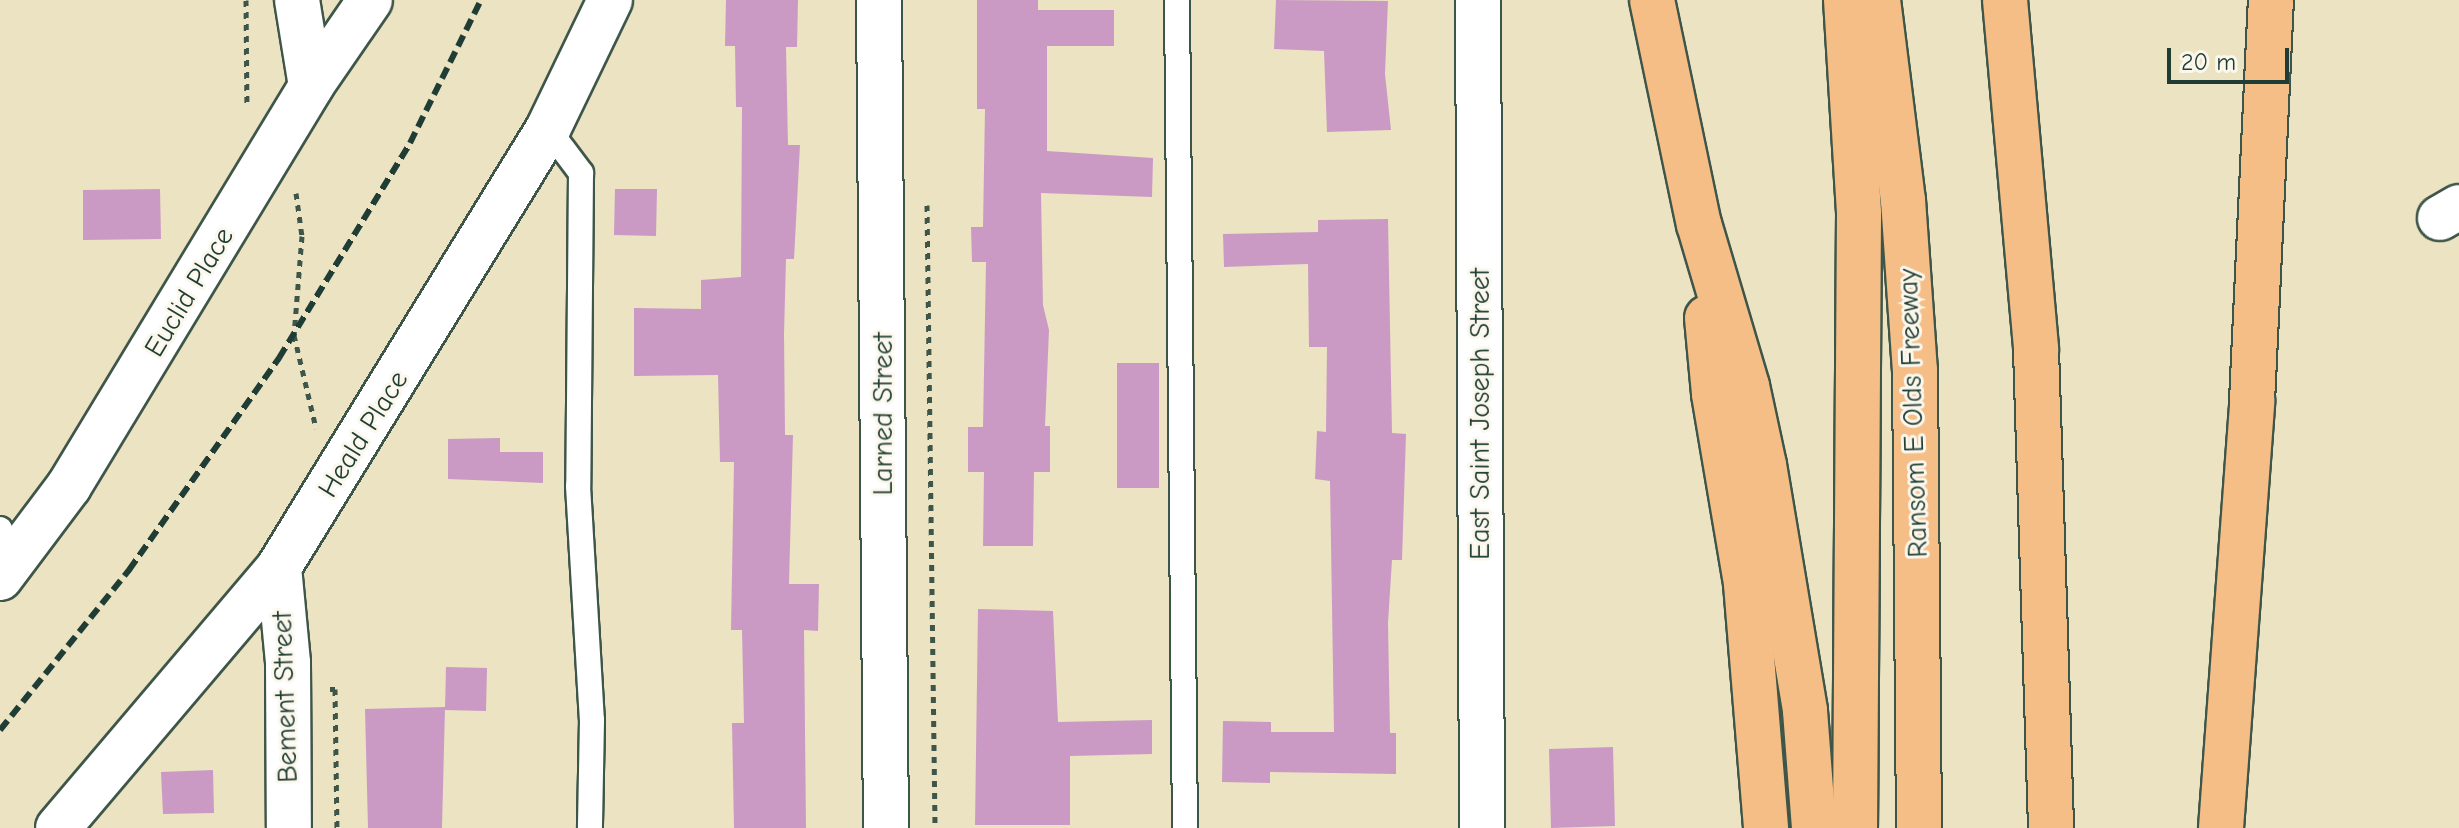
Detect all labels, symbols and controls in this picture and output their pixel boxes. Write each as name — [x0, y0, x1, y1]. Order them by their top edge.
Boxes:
scale bar — [2171, 32, 2293, 82]
text: 20 m — [2181, 48, 2236, 76]
street label: Euclid Place — [137, 221, 241, 363]
street label: East Saint Joseph Street — [1463, 268, 1497, 560]
street label: Ransom E Olds Freeway — [1891, 268, 1935, 558]
street label: Larned Street — [866, 333, 900, 495]
street label: Heald Place — [311, 365, 415, 503]
street label: Bement Street — [265, 611, 305, 783]

